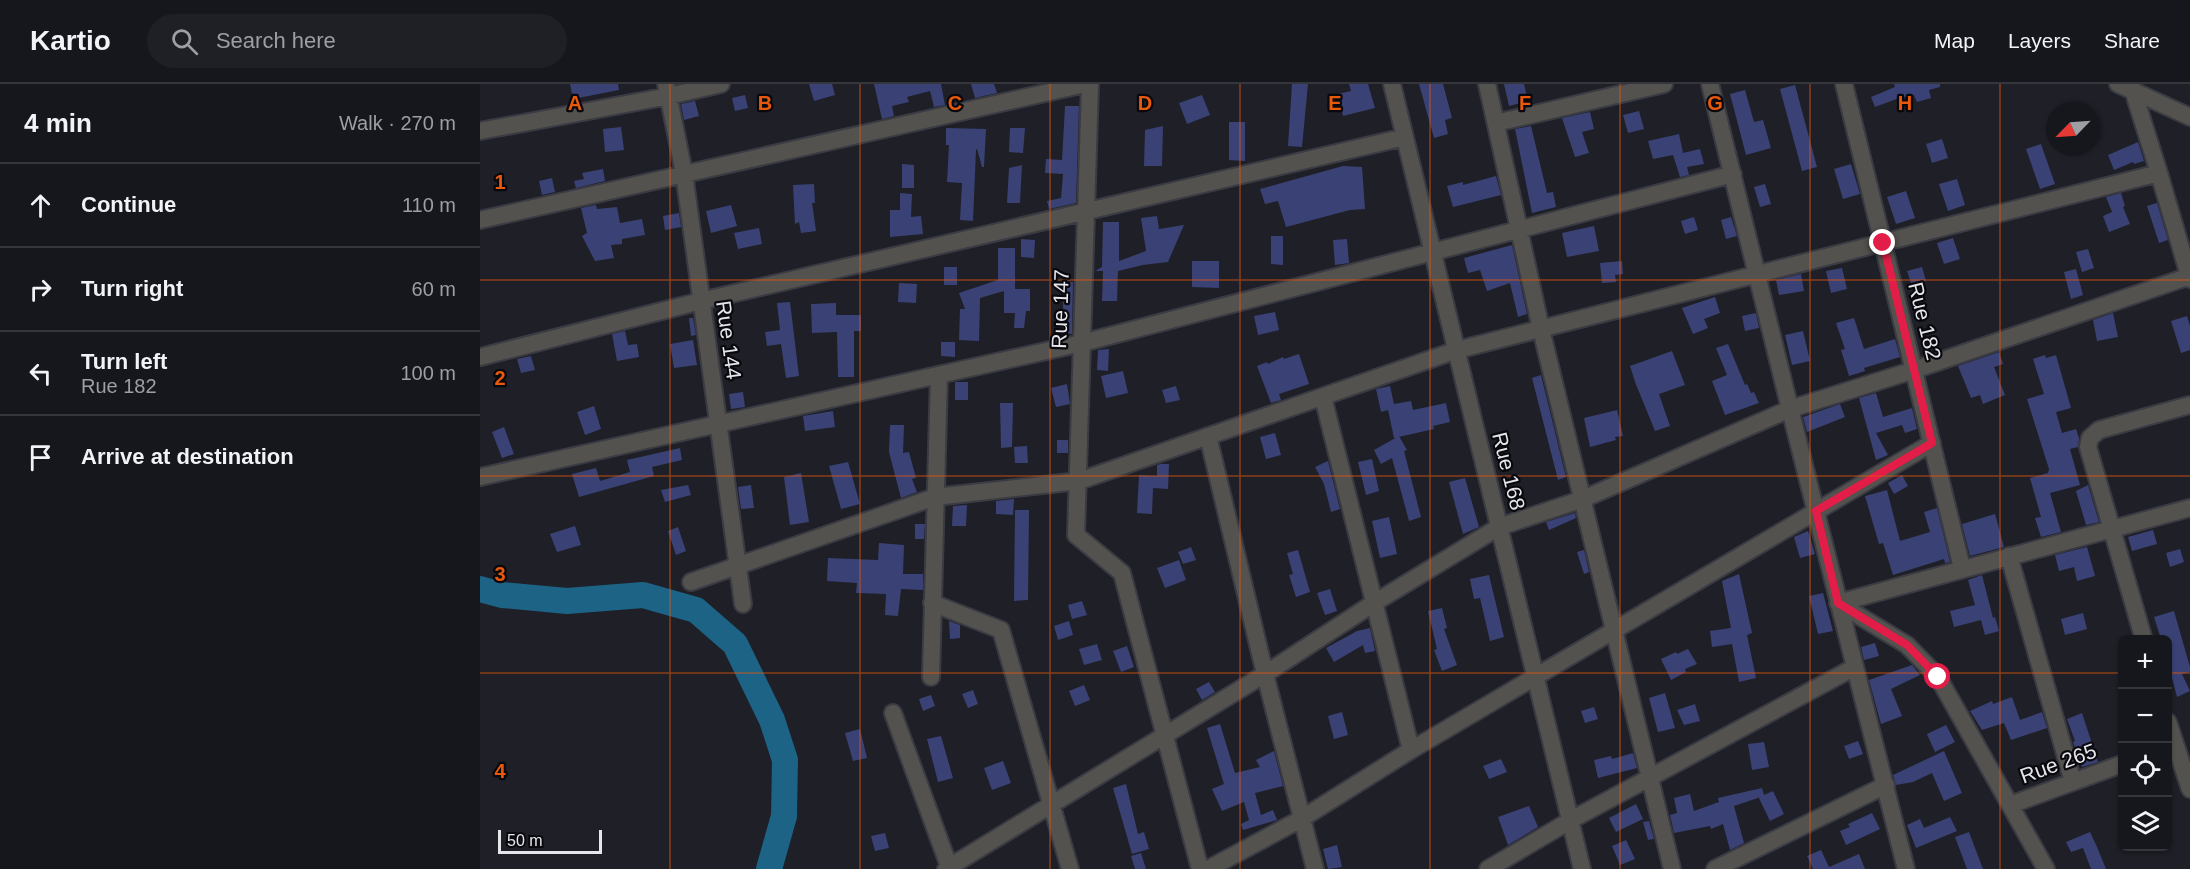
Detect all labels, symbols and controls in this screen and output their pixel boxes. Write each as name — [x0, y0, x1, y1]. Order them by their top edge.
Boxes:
search box — [147, 14, 567, 68]
text: Kartio — [30, 25, 111, 56]
icon: search — [168, 25, 201, 58]
text: Search here — [216, 28, 336, 53]
text: Map — [1934, 29, 1975, 52]
text: Layers — [2008, 29, 2071, 52]
text: Share — [2104, 29, 2160, 52]
text: A — [568, 92, 582, 114]
text: B — [758, 92, 772, 114]
text: C — [948, 92, 962, 114]
text: D — [1138, 92, 1152, 114]
text: E — [1328, 92, 1342, 114]
text: F — [1519, 92, 1531, 114]
text: G — [1707, 92, 1723, 114]
text: H — [1898, 92, 1912, 114]
north arrow — [2046, 102, 2100, 156]
text: 4 min — [24, 108, 92, 138]
text: Walk · 270 m — [339, 112, 456, 134]
text: 1 — [494, 171, 506, 193]
icon: ahead — [24, 189, 57, 222]
text: Continue — [81, 192, 176, 217]
text: 110 m — [402, 194, 456, 216]
route end — [1869, 229, 1895, 255]
street label: Rue 147 — [1047, 269, 1073, 349]
icon: right — [24, 273, 57, 306]
text: Turn right — [81, 276, 183, 301]
text: 60 m — [412, 278, 456, 300]
street label: Rue 182 — [1904, 280, 1946, 362]
street label: Rue 144 — [712, 299, 746, 381]
text: Turn left — [81, 349, 167, 374]
icon: left — [24, 357, 57, 390]
text: 100 m — [400, 362, 456, 384]
text: 2 — [494, 367, 506, 389]
text: Rue 182 — [81, 375, 157, 397]
street label: Rue 168 — [1488, 430, 1530, 512]
icon: arrive — [24, 441, 57, 474]
text: Arrive at destination — [81, 444, 294, 469]
text: 3 — [494, 563, 506, 585]
map controls — [2118, 635, 2172, 851]
button: + — [2118, 635, 2172, 689]
route start — [1924, 663, 1950, 689]
button: − — [2118, 689, 2172, 743]
street label: Rue 265 — [2017, 739, 2099, 787]
button: locate — [2118, 743, 2172, 797]
text: 4 — [494, 760, 506, 782]
button: layers — [2118, 797, 2172, 851]
scale bar — [498, 827, 602, 854]
text: 50 m — [507, 832, 543, 849]

